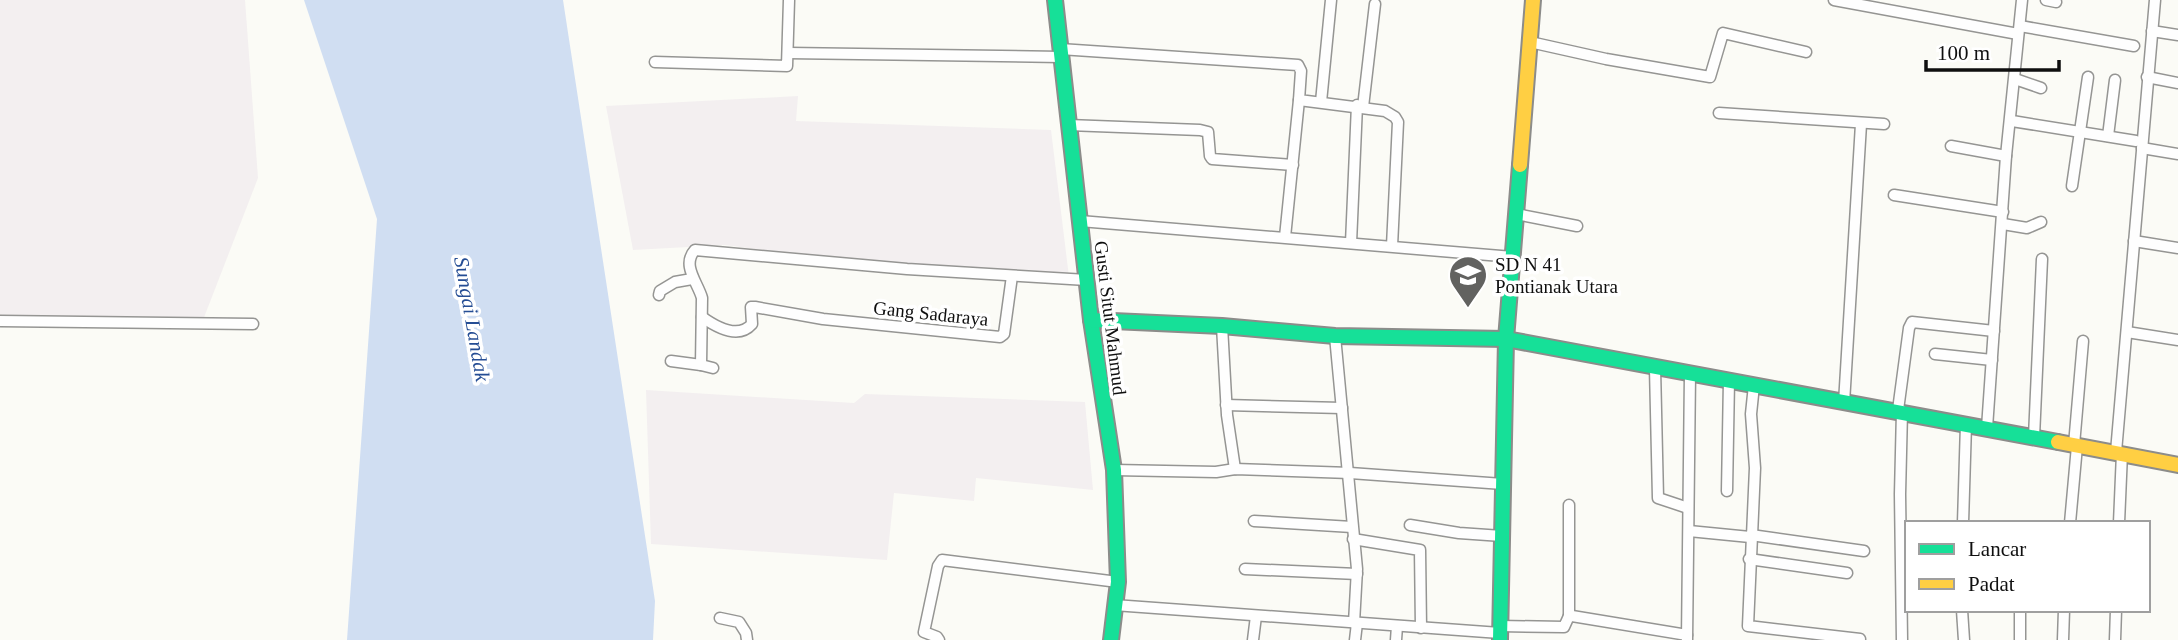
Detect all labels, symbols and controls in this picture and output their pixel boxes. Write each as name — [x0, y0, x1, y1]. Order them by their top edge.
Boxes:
scale bar — [1926, 28, 2059, 72]
text: 100 m — [1937, 41, 1990, 65]
street label: Gusti Situt Mahmud — [1091, 240, 1130, 397]
school or university icon: SD N 41 Pontianak Utara — [1447, 254, 1489, 309]
place label: SD N 41 Pontianak Utara — [1495, 254, 1619, 297]
water label: Sungai Landak — [449, 255, 495, 384]
street label: Gang Sadaraya — [872, 297, 990, 330]
legend — [1905, 521, 2150, 612]
text: Lancar — [1968, 537, 2026, 561]
text: Padat — [1968, 572, 2015, 596]

